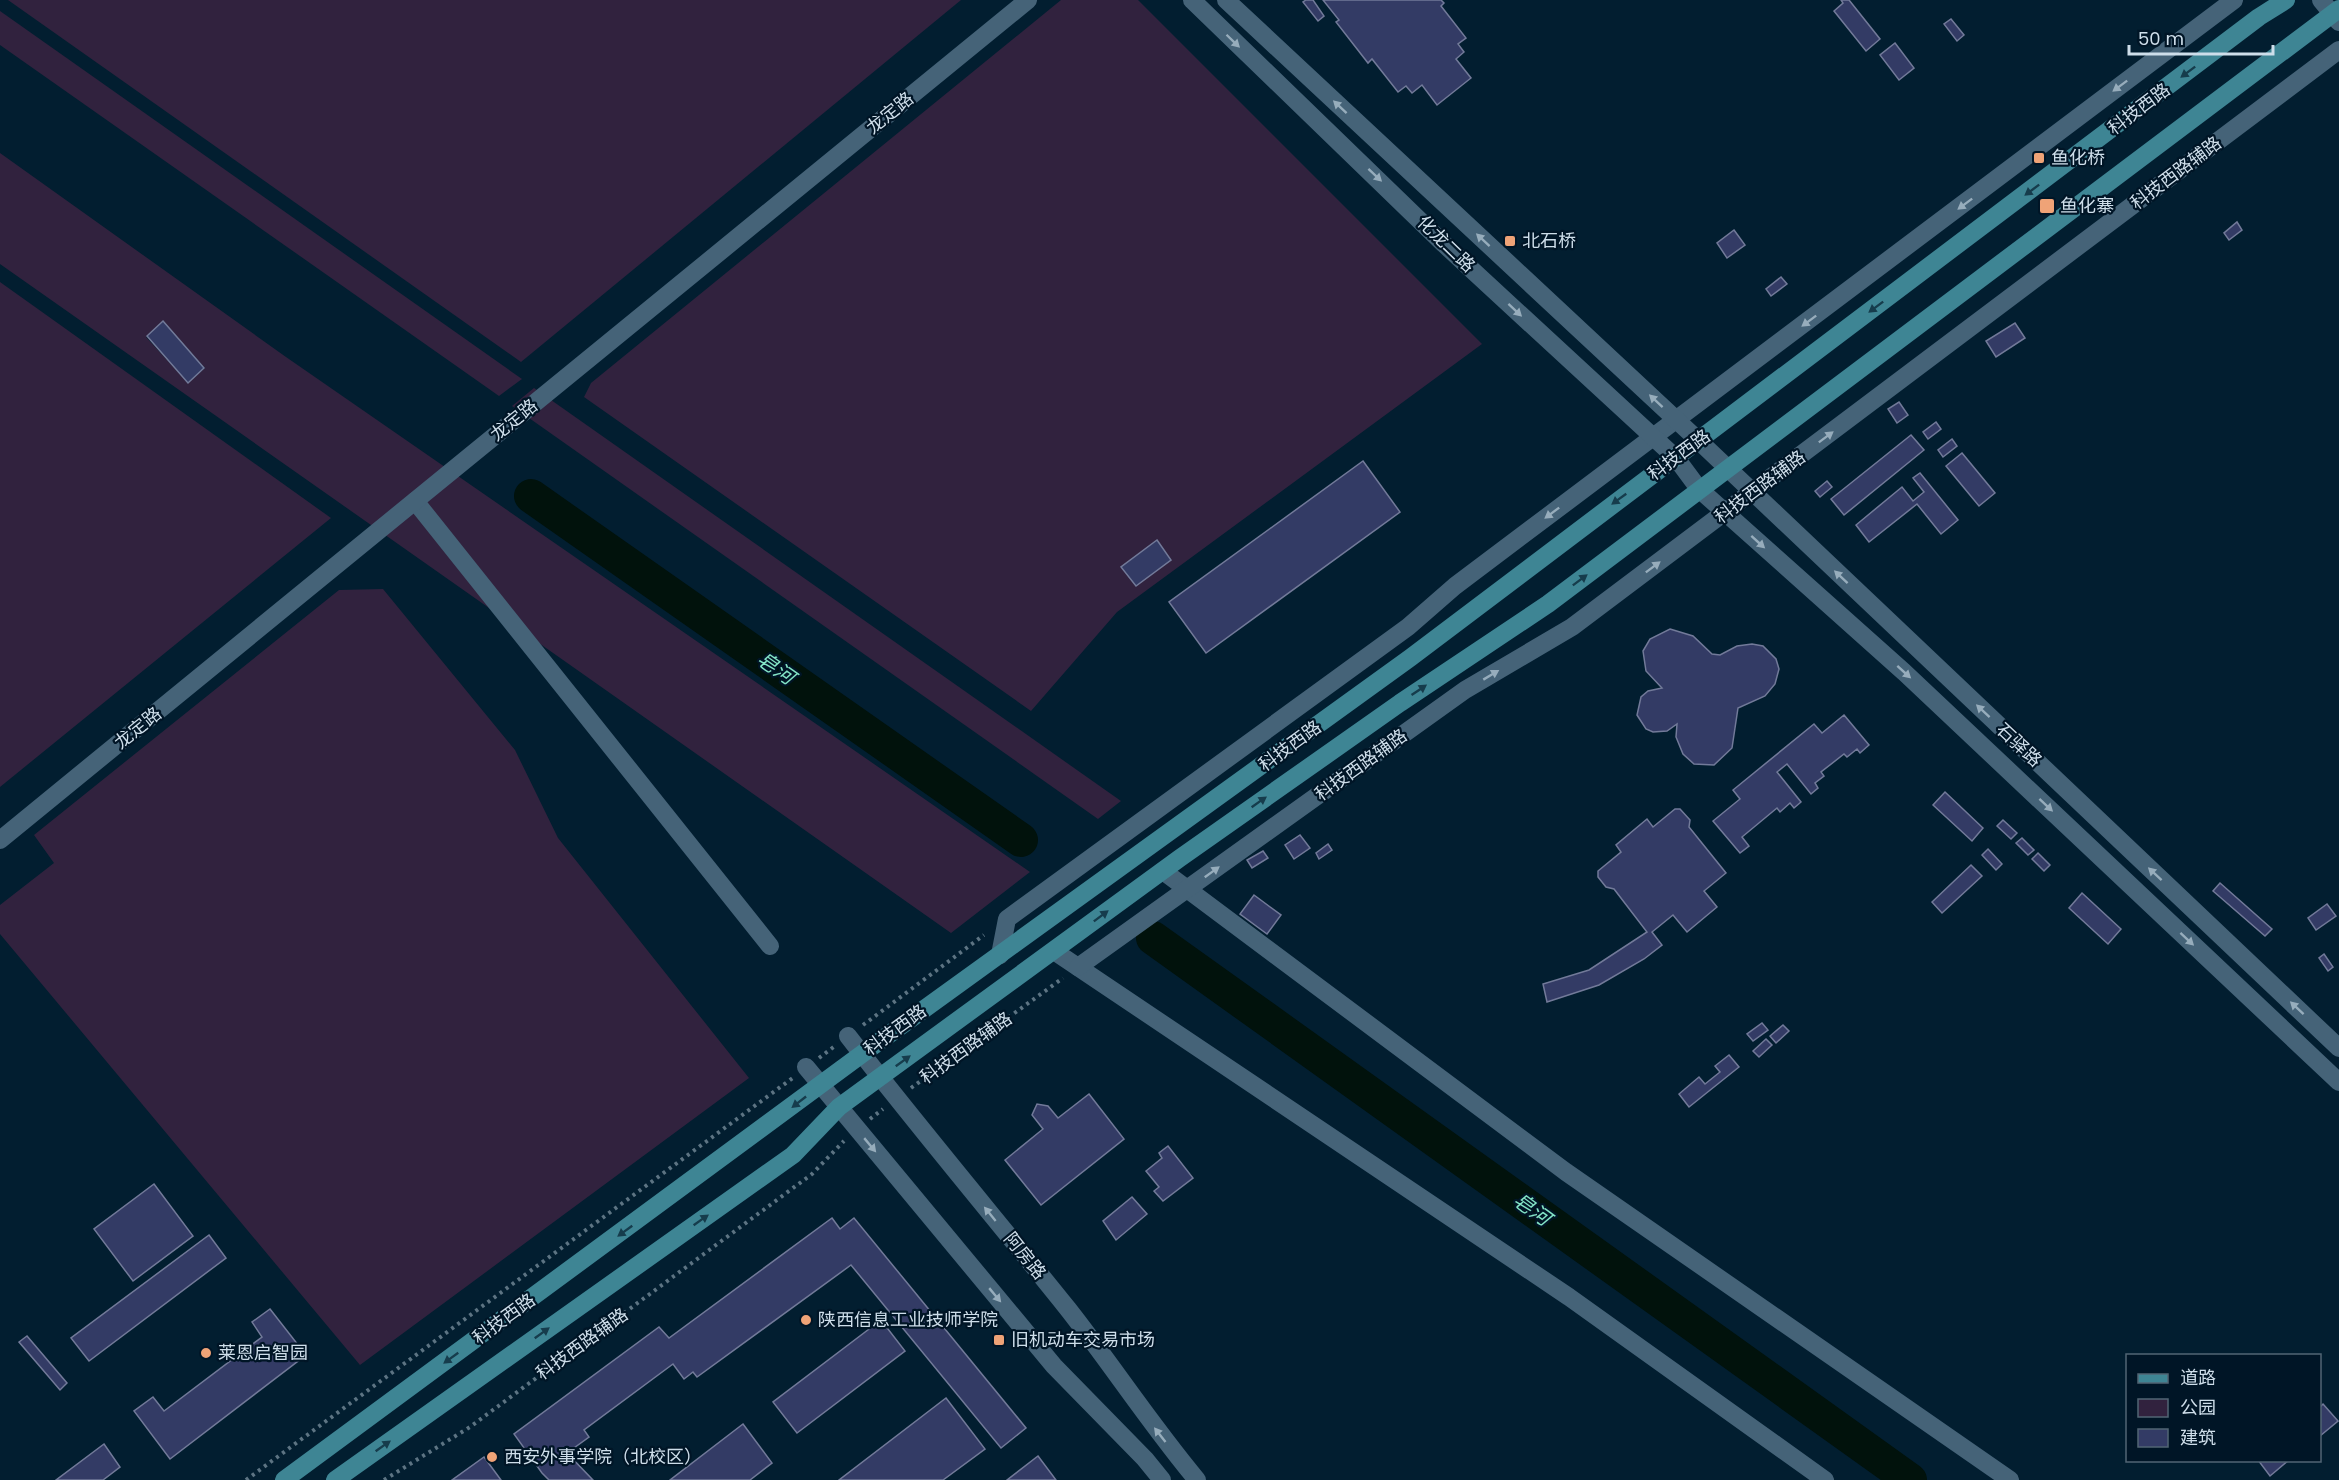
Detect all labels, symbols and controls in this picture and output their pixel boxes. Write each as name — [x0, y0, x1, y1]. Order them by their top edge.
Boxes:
scale bar — [2129, 18, 2273, 56]
text: 50 m — [2138, 26, 2184, 51]
one-way arrow — [1226, 34, 1241, 48]
one-way arrow — [2180, 65, 2195, 77]
street label: 科技西路 — [2102, 77, 2175, 140]
one-way arrow — [2113, 80, 2129, 92]
street label: 龙定路 — [861, 86, 919, 139]
one-way arrow — [1334, 100, 1348, 114]
street label: 科技西路辅路 — [2125, 130, 2226, 215]
place label: 鱼化桥 — [2051, 145, 2105, 170]
marker: 鱼化桥 — [2032, 151, 2046, 165]
one-way arrow — [1368, 167, 1382, 181]
one-way arrow — [2025, 183, 2040, 195]
place label: 鱼化寨 — [2060, 193, 2114, 218]
one-way arrow — [1957, 197, 1973, 210]
marker: 鱼化寨 — [2038, 197, 2056, 215]
street label: 化龙二路 — [1412, 210, 1481, 278]
place label: 北石桥 — [1522, 228, 1576, 253]
one-way arrow — [1475, 233, 1490, 247]
marker: 北石桥 — [1503, 234, 1517, 248]
one-way arrow — [1869, 300, 1884, 312]
one-way arrow — [1508, 303, 1523, 317]
one-way arrow — [1802, 315, 1817, 327]
street label: 龙定路 — [485, 393, 543, 446]
one-way arrow — [1649, 395, 1663, 409]
street label: 科技西路 — [1642, 423, 1715, 486]
one-way arrow — [1818, 431, 1834, 444]
street label: 科技西路辅路 — [1709, 444, 1810, 529]
one-way arrow — [1612, 493, 1628, 505]
one-way arrow — [1544, 507, 1560, 519]
one-way arrow — [1750, 535, 1765, 548]
one-way arrow — [1645, 561, 1660, 573]
one-way arrow — [1834, 570, 1849, 584]
one-way arrow — [1571, 574, 1587, 586]
water label: 皂河 — [752, 645, 804, 693]
one-way arrow — [1896, 665, 1911, 679]
one-way arrow — [1483, 669, 1499, 680]
one-way arrow — [1411, 685, 1427, 696]
street label: 龙定路 — [109, 701, 167, 754]
one-way arrow — [1975, 704, 1990, 718]
street label: 科技西路 — [1253, 714, 1326, 777]
street label: 石驿路 — [1991, 717, 2048, 772]
street label: 科技西路辅路 — [1310, 723, 1412, 806]
one-way arrow — [1251, 796, 1267, 808]
one-way arrow — [2038, 798, 2052, 812]
one-way arrow — [1203, 866, 1219, 878]
one-way arrow — [2148, 868, 2163, 881]
one-way arrow — [1094, 911, 1109, 923]
one-way arrow — [2180, 932, 2195, 946]
street label: 科技西路 — [858, 998, 931, 1061]
one-way arrow — [2289, 1001, 2304, 1015]
street label: 科技西路辅路 — [915, 1006, 1017, 1089]
one-way arrow — [895, 1055, 911, 1067]
one-way arrow — [791, 1095, 806, 1107]
one-way arrow — [863, 1137, 876, 1152]
water label: 皂河 — [1508, 1186, 1560, 1234]
one-way arrow — [984, 1207, 997, 1222]
one-way arrow — [692, 1214, 708, 1226]
one-way arrow — [618, 1224, 633, 1236]
street label: 阿房路 — [999, 1227, 1052, 1285]
street label: 科技西路 — [467, 1287, 540, 1350]
one-way arrow — [988, 1287, 1001, 1303]
street label: 科技西路辅路 — [531, 1302, 633, 1385]
place label: 陕西信息工业技师学院 — [818, 1307, 998, 1332]
marker: 陕西信息工业技师学院 — [799, 1313, 813, 1327]
place label: 旧机动车交易市场 — [1011, 1327, 1155, 1352]
one-way arrow — [535, 1328, 550, 1340]
marker: 旧机动车交易市场 — [992, 1333, 1006, 1347]
place label: 莱恩启智园 — [218, 1340, 308, 1365]
marker: 莱恩启智园 — [199, 1346, 213, 1360]
one-way arrow — [443, 1352, 459, 1364]
legend — [2126, 1354, 2321, 1462]
text: 道路 — [2180, 1365, 2216, 1390]
text: 公园 — [2180, 1395, 2216, 1420]
text: 建筑 — [2180, 1425, 2216, 1450]
one-way arrow — [1153, 1427, 1166, 1443]
one-way arrow — [375, 1440, 391, 1452]
place label: 西安外事学院（北校区） — [504, 1444, 702, 1469]
marker: 西安外事学院（北校区） — [485, 1450, 499, 1464]

